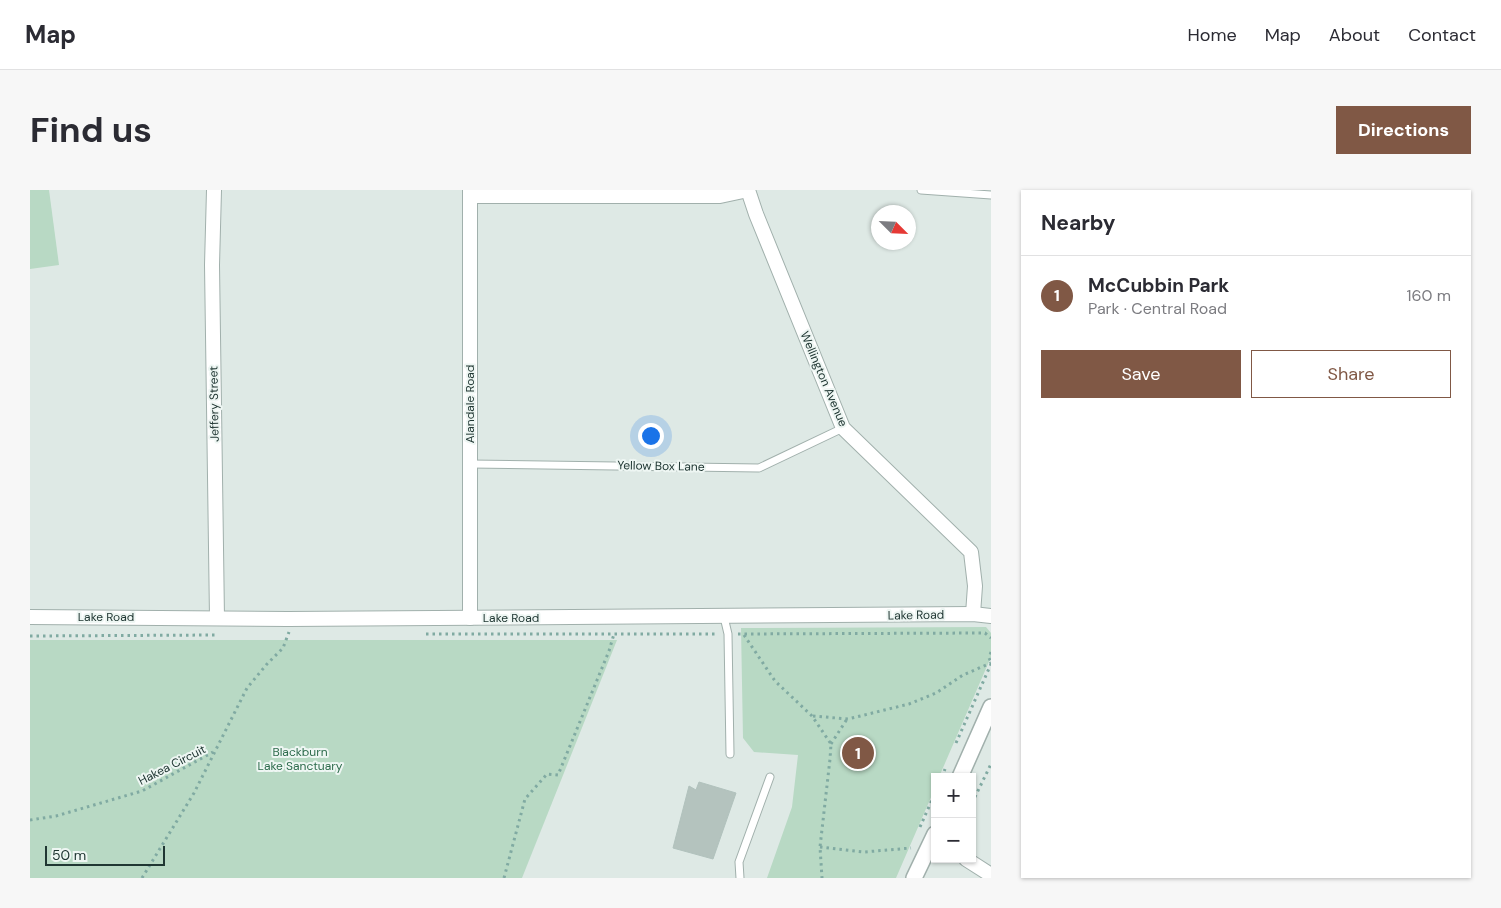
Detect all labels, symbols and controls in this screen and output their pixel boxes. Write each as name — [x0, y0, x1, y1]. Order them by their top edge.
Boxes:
text: Map — [25, 19, 76, 50]
text: Home — [1187, 23, 1237, 47]
text: Map — [1265, 23, 1301, 47]
text: About — [1329, 23, 1380, 47]
text: Contact — [1408, 23, 1476, 47]
button: Directions — [1336, 106, 1471, 154]
text: Find us — [30, 107, 152, 153]
north arrow — [871, 205, 916, 250]
text: Nearby — [1041, 209, 1115, 237]
text: McCubbin Park — [1088, 273, 1229, 298]
text: 1 — [1054, 285, 1060, 306]
text: 160 m — [1407, 285, 1451, 306]
text: Park · Central Road — [1088, 298, 1227, 319]
street label: Wellington Avenue — [797, 329, 851, 429]
button: Save — [1041, 350, 1241, 398]
button: Share — [1251, 350, 1451, 398]
street label: Alandale Road — [462, 365, 478, 443]
street label: Jeffery Street — [205, 366, 223, 442]
your location — [638, 423, 664, 449]
street label: Yellow Box Lane — [617, 457, 705, 475]
street label: Lake Road — [888, 607, 944, 623]
street label: Lake Road — [78, 609, 134, 625]
street label: Lake Road — [483, 610, 539, 626]
pin: 1 — [842, 734, 874, 772]
street label: Hakea Circuit — [135, 741, 209, 789]
park label: Blackburn Lake Sanctuary — [258, 744, 343, 774]
map controls — [931, 773, 976, 863]
button: + — [931, 773, 976, 818]
button: − — [931, 818, 976, 863]
scale bar — [45, 843, 165, 866]
text: 50 m — [52, 846, 86, 864]

